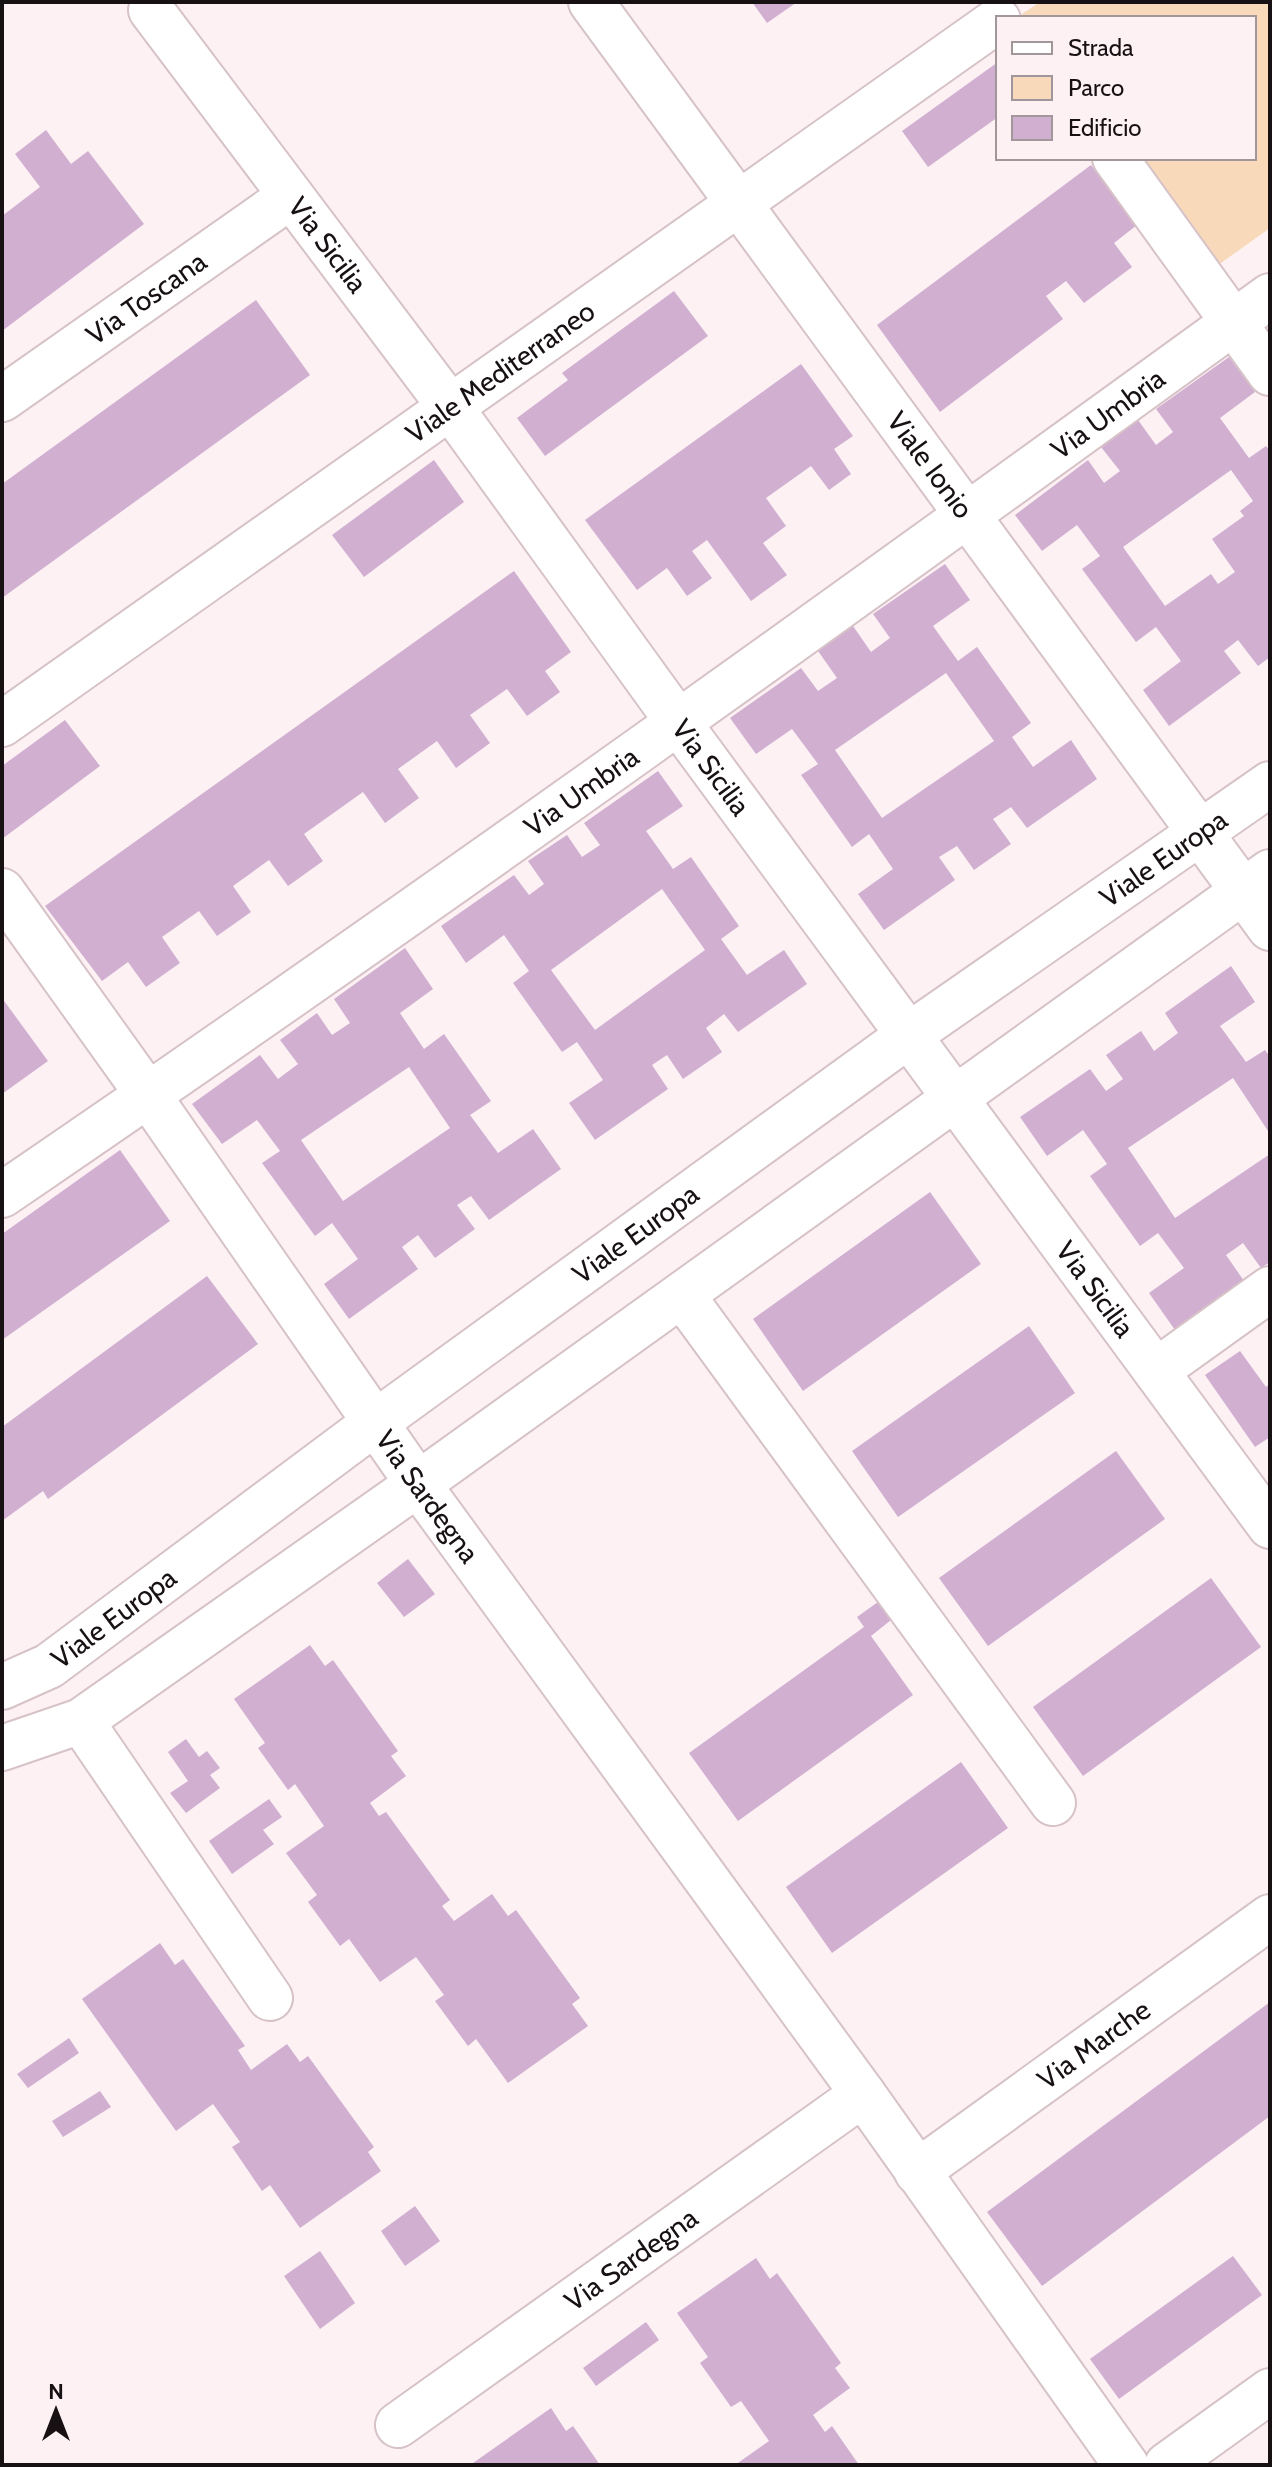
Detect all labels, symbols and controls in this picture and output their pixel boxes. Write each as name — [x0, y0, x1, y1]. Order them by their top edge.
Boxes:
legend — [996, 16, 1256, 160]
text: Strada — [1068, 33, 1134, 62]
text: Parco — [1068, 73, 1124, 102]
text: Edificio — [1068, 113, 1142, 142]
street label: Via Sicilia — [281, 190, 375, 300]
street label: Via Toscana — [79, 244, 213, 352]
street label: Viale Mediterraneo — [399, 294, 601, 450]
street label: Via Umbria — [1044, 361, 1172, 466]
street label: Viale Ionio — [880, 405, 981, 525]
street label: Via Sicilia — [665, 713, 758, 822]
street label: Via Umbria — [517, 739, 645, 843]
street label: Viale Europa — [1093, 802, 1234, 914]
street label: Viale Europa — [566, 1176, 705, 1291]
street label: Via Sicilia — [1049, 1234, 1142, 1344]
street label: Via Sardegna — [369, 1423, 487, 1570]
street label: Viale Europa — [44, 1560, 183, 1676]
street label: Via Marche — [1031, 1992, 1157, 2096]
street label: Via Sardegna — [558, 2200, 705, 2318]
north arrow — [16, 2371, 96, 2451]
text: N — [48, 2378, 64, 2405]

